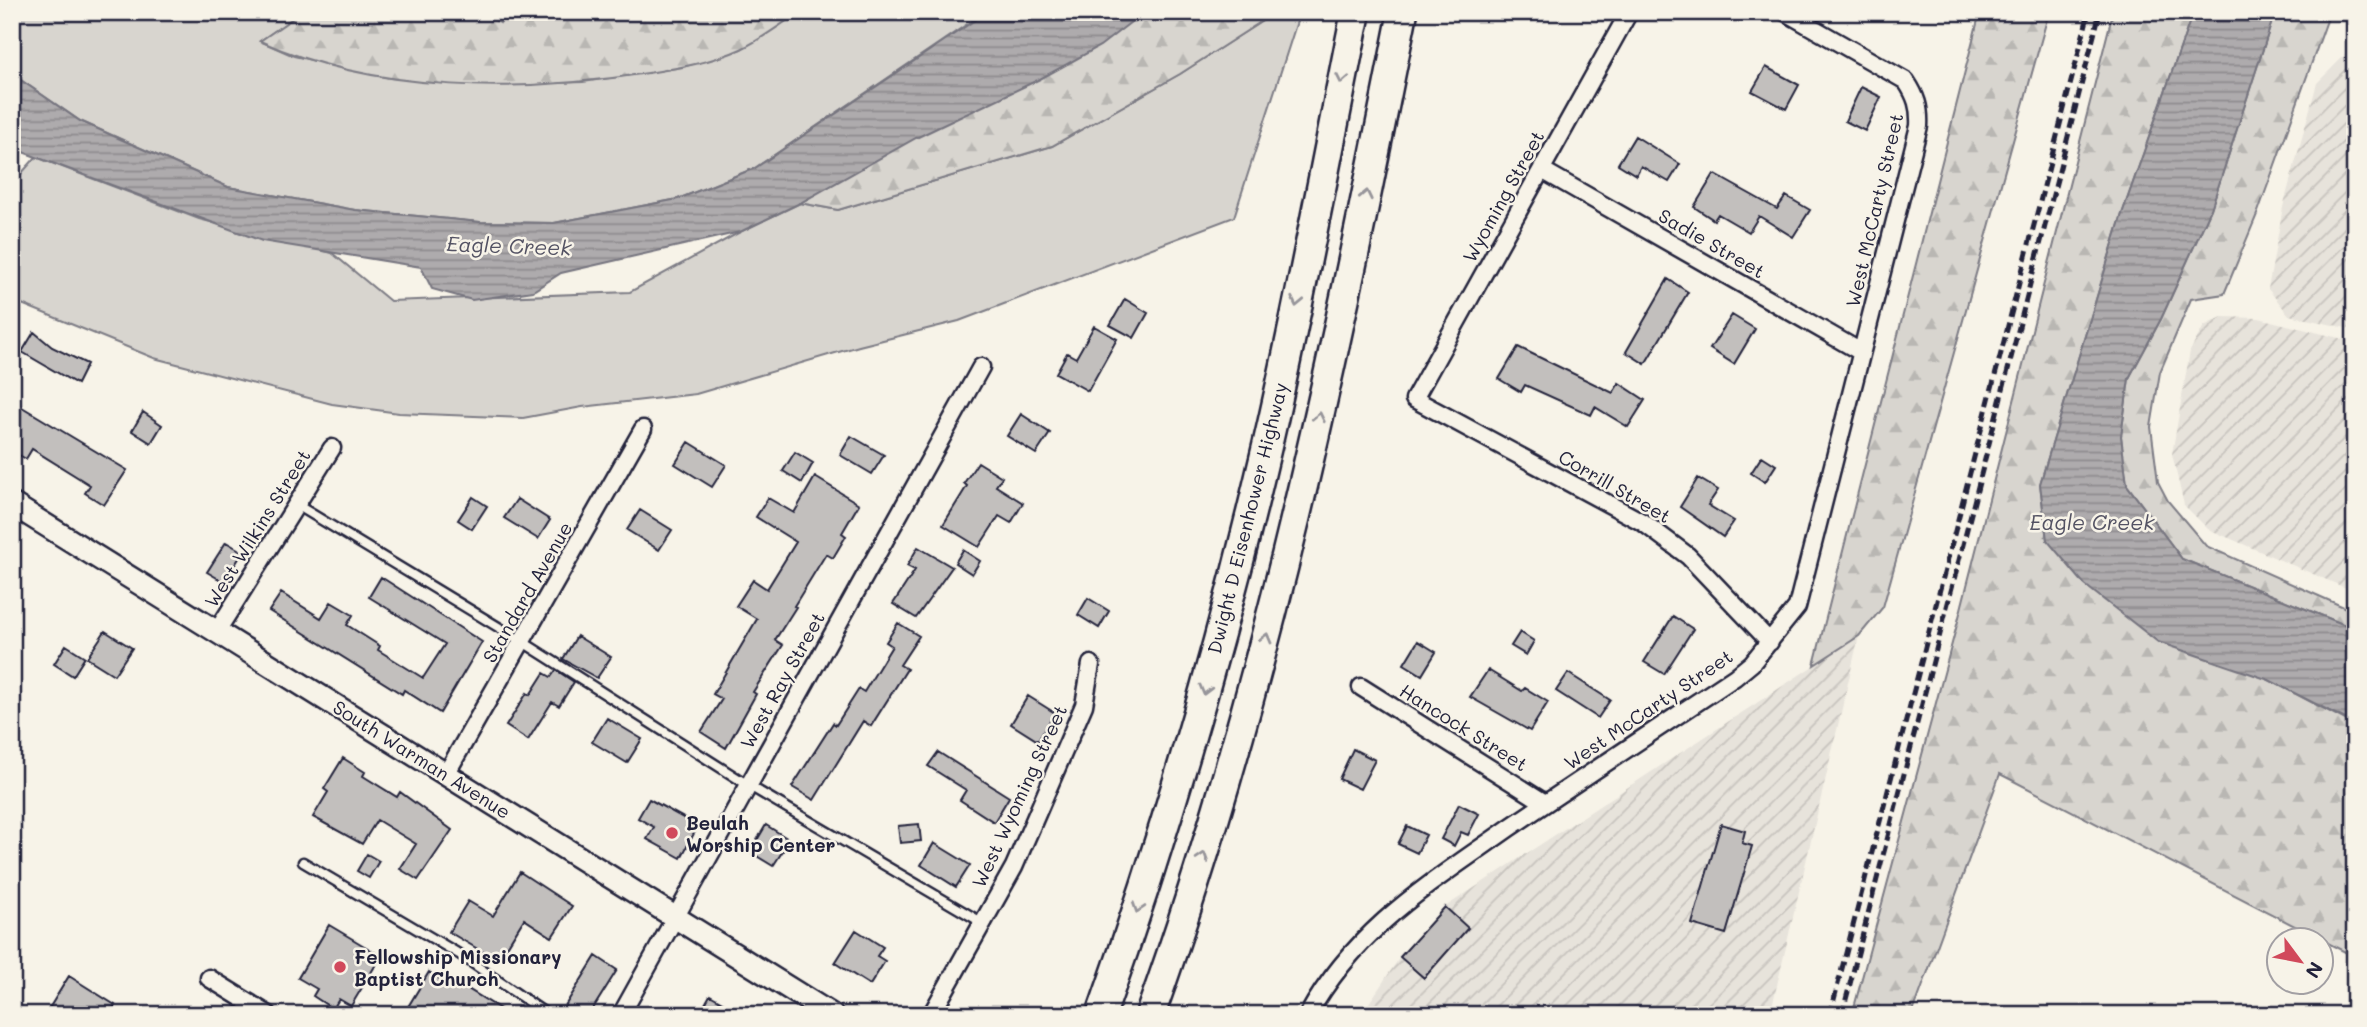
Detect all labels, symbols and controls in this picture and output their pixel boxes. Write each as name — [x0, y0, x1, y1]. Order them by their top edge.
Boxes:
one-way arrow — [1336, 73, 1351, 85]
street label: West McCarty Street — [1840, 111, 1908, 309]
street label: Wyoming Street — [1456, 126, 1550, 266]
one-way arrow — [1357, 189, 1372, 201]
street label: Sadie Street — [1654, 202, 1770, 284]
water label: Eagle Creek — [446, 229, 573, 261]
one-way arrow — [1291, 296, 1306, 308]
street label: Dwight D Eisenhower Highway — [1201, 380, 1293, 656]
one-way arrow — [1310, 411, 1325, 423]
street label: West Wilkins Street — [198, 444, 316, 612]
street label: Corrill Street — [1554, 444, 1676, 528]
water label: Eagle Creek — [2030, 508, 2155, 535]
street label: Standard Avenue — [476, 517, 578, 667]
street label: West Ray Street — [734, 607, 830, 753]
one-way arrow — [1257, 633, 1272, 645]
street label: West McCarty Street — [1559, 643, 1737, 775]
street label: Hancock Street — [1395, 678, 1533, 776]
one-way arrow — [1198, 684, 1213, 696]
street label: South Warman Avenue — [328, 694, 516, 824]
street label: West Wyoming Street — [966, 701, 1072, 891]
place label: Beulah Worship Center — [686, 810, 836, 857]
marker: Beulah Worship Center — [664, 825, 680, 841]
one-way arrow — [1194, 851, 1209, 863]
one-way arrow — [1132, 902, 1147, 914]
north arrow — [2266, 926, 2336, 996]
place label: Fellowship Missionary Baptist Church — [354, 944, 561, 991]
text: N — [2300, 958, 2329, 983]
marker: Fellowship Missionary Baptist Church — [332, 959, 348, 975]

